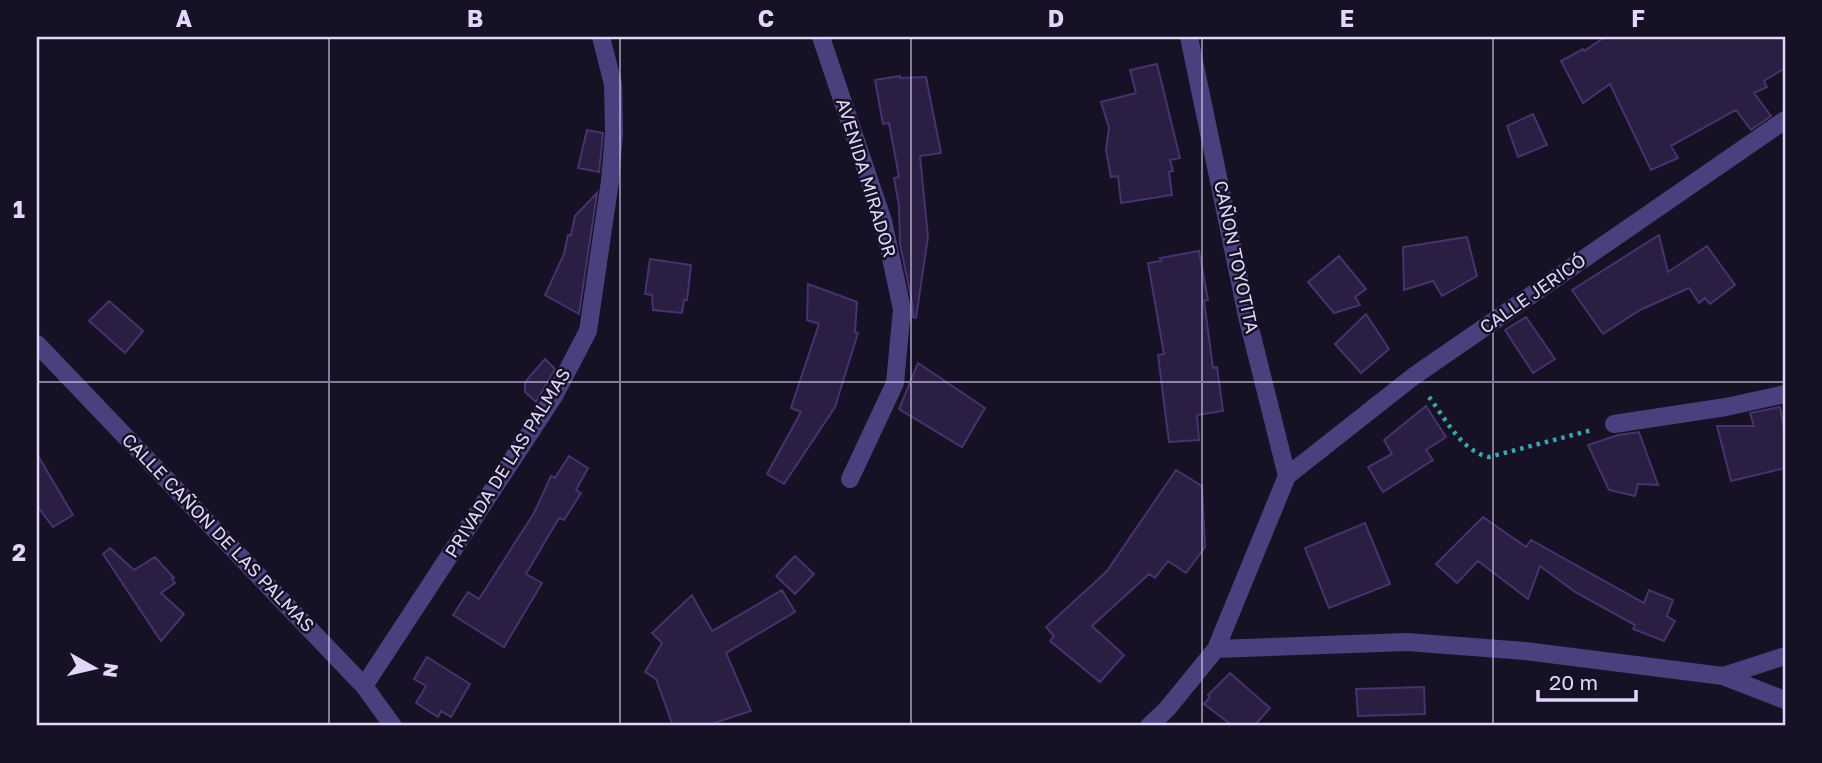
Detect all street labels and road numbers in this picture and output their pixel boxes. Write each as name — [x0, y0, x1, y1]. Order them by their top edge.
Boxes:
street label: AVENIDA MIRADOR — [832, 95, 902, 260]
street label: CAÑON TOYOTITA — [1210, 179, 1264, 335]
street label: CALLE JERICÓ — [1475, 249, 1590, 338]
street label: PRIVADA DE LAS PALMAS — [440, 364, 575, 561]
street label: CALLE CAÑON DE LAS PALMAS — [118, 428, 320, 636]

